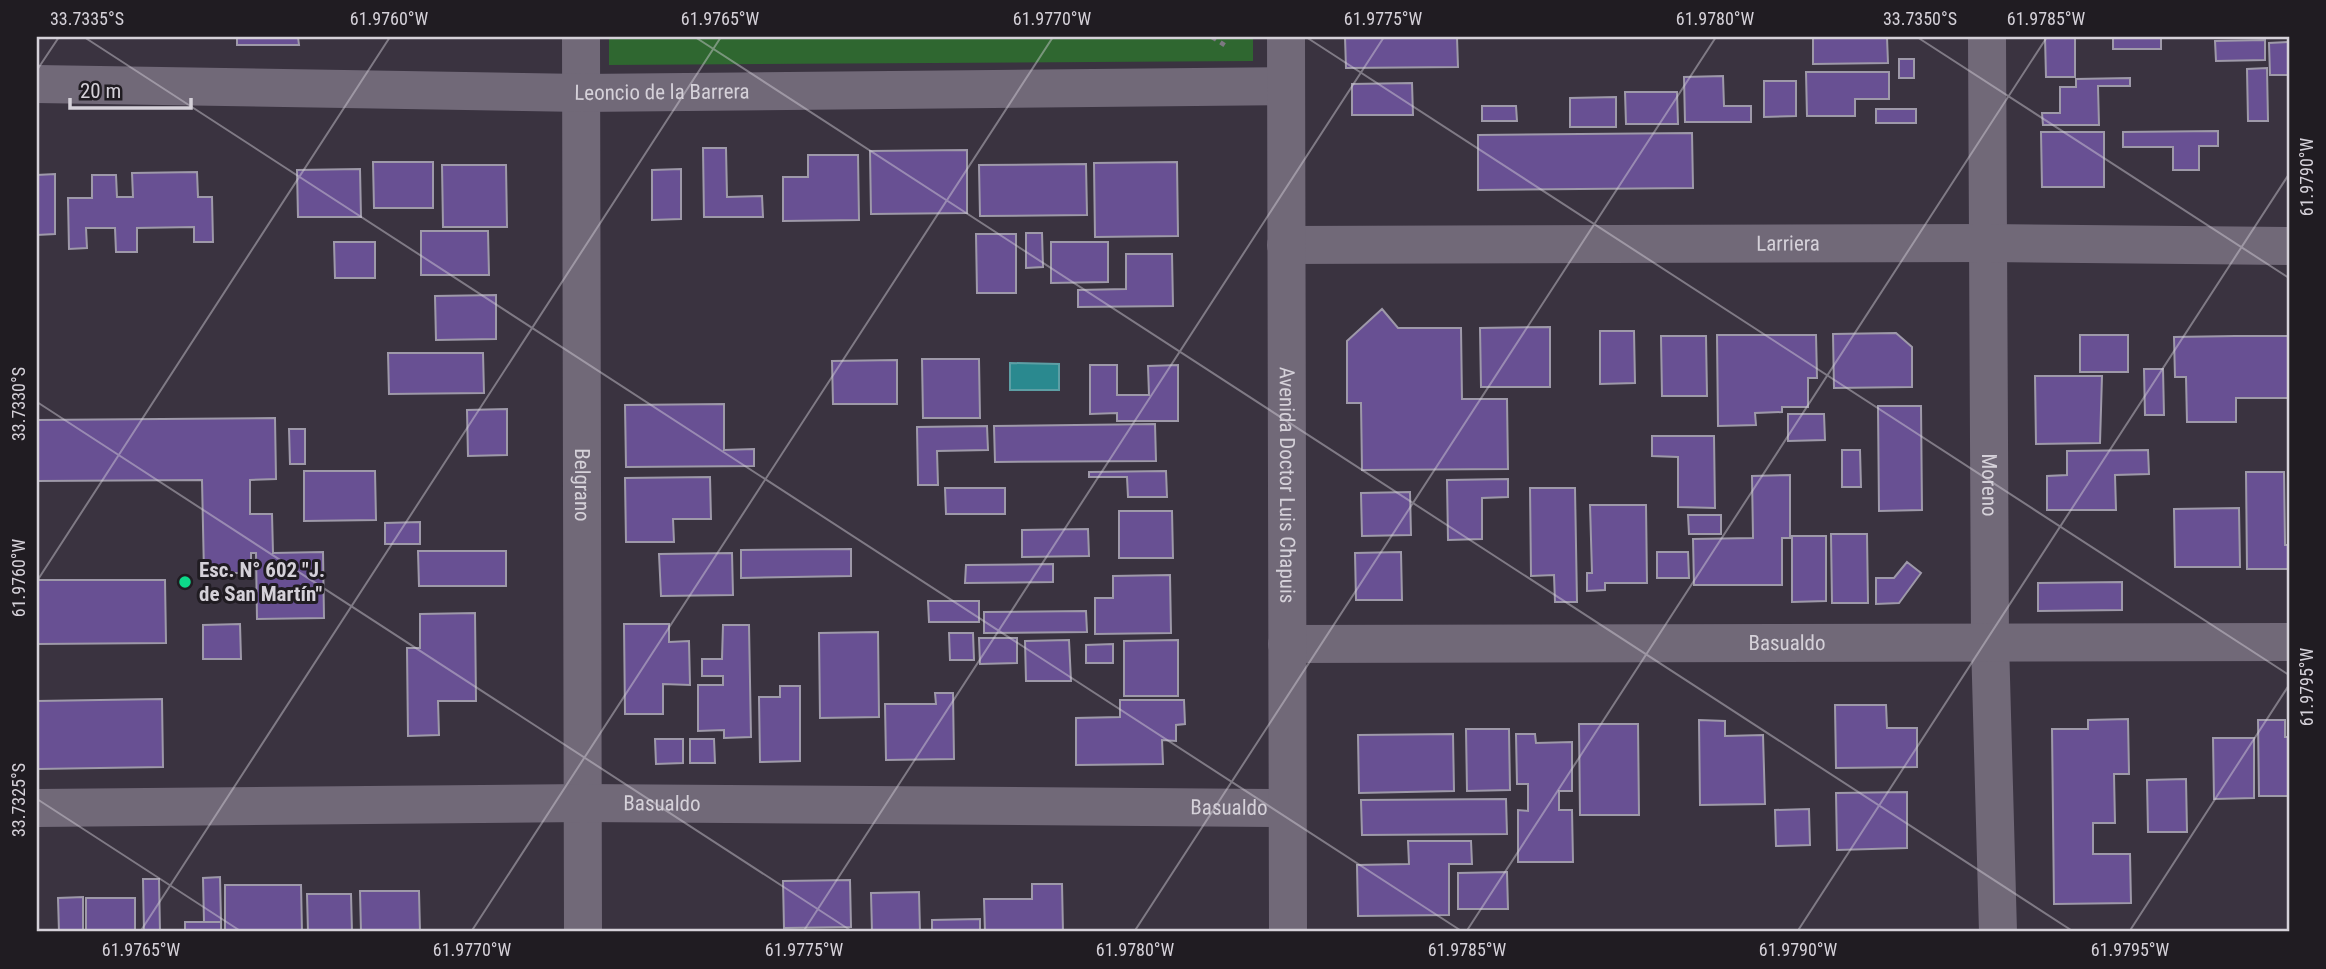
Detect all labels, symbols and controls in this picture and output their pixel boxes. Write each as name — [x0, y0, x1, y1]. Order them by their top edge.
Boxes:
text: 33.7335°S — [50, 8, 124, 29]
text: 61.9760°W — [350, 8, 429, 29]
text: 61.9765°W — [681, 8, 760, 29]
text: 61.9770°W — [1013, 8, 1092, 29]
text: 61.9775°W — [1344, 8, 1423, 29]
text: 61.9780°W — [1676, 8, 1755, 29]
text: 33.7350°S — [1883, 8, 1957, 29]
text: 61.9785°W — [2007, 8, 2086, 29]
scale bar — [70, 66, 191, 110]
text: 20 m — [80, 79, 121, 103]
street label: Leoncio de la Barrera — [574, 79, 750, 105]
text: 61.9790°W — [2296, 137, 2317, 216]
street label: Larriera — [1756, 231, 1820, 256]
text: 33.7330°S — [8, 367, 29, 441]
street label: Avenida Doctor Luis Chapuis — [1275, 367, 1299, 603]
street label: Belgrano — [570, 448, 594, 522]
street label: Moreno — [1977, 453, 2001, 517]
text: 61.9760°W — [8, 538, 29, 617]
place label: Esc. N° 602 "J. de San Martín" — [199, 558, 325, 606]
marker: Esc. N° 602 "J. de San Martín" — [177, 574, 193, 590]
street label: Basualdo — [1748, 631, 1826, 655]
text: 61.9795°W — [2296, 647, 2317, 726]
text: 33.7325°S — [8, 763, 29, 837]
street label: Basualdo — [623, 791, 701, 816]
street label: Basualdo — [1190, 795, 1268, 820]
text: 61.9765°W — [102, 939, 181, 960]
text: 61.9770°W — [433, 939, 512, 960]
text: 61.9775°W — [765, 939, 844, 960]
text: 61.9780°W — [1096, 939, 1175, 960]
text: 61.9785°W — [1428, 939, 1507, 960]
text: 61.9790°W — [1759, 939, 1838, 960]
text: 61.9795°W — [2091, 939, 2170, 960]

